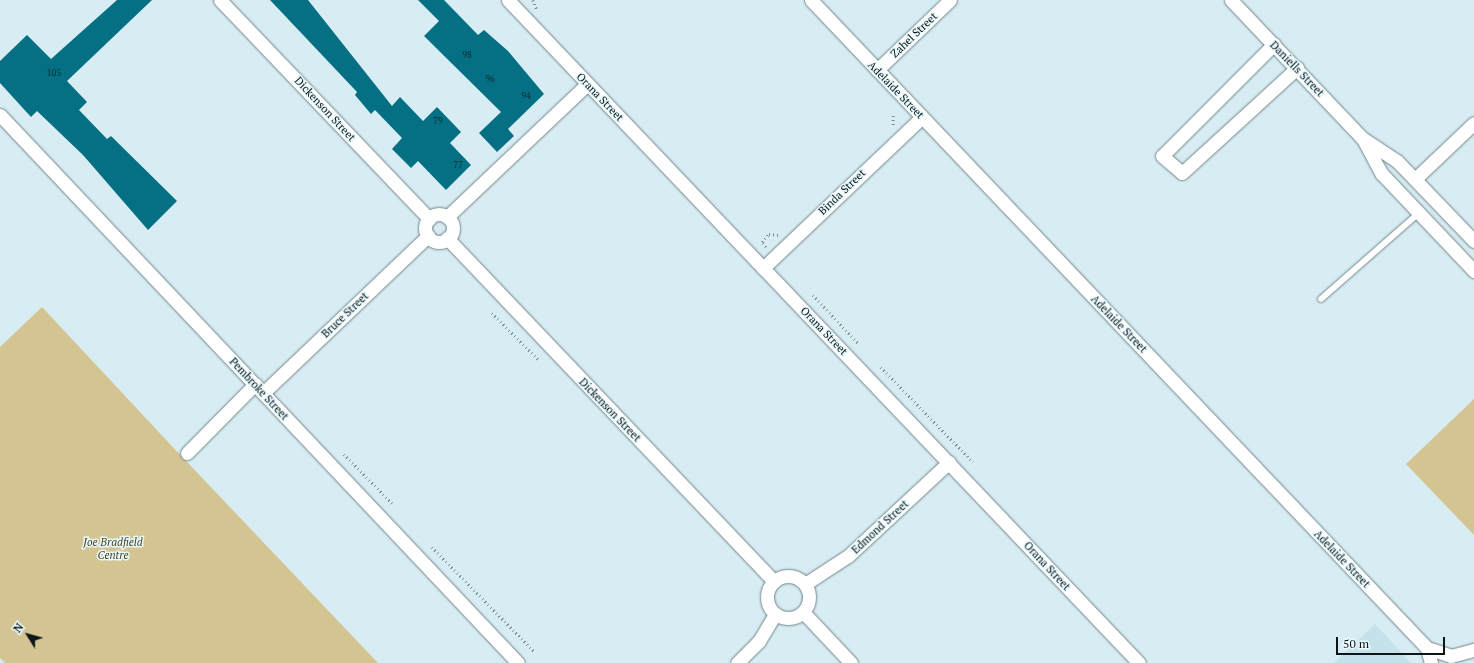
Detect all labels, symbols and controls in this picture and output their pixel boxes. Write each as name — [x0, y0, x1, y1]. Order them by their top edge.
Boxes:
street label: Zahel Street — [888, 10, 940, 60]
street label: Daniells Street — [1267, 38, 1327, 100]
house number: 98 — [462, 50, 472, 60]
street label: Adelaide Street — [865, 58, 927, 122]
house number: 105 — [47, 68, 61, 78]
street label: Orana Street — [574, 70, 626, 124]
street label: Dickenson Street — [292, 74, 358, 144]
house number: 96 — [485, 74, 495, 84]
house number: 94 — [521, 91, 531, 101]
house number: 79 — [433, 116, 443, 126]
house number: 77 — [453, 160, 463, 170]
street label: Binda Street — [816, 166, 868, 218]
street label: Bruce Street — [319, 289, 371, 341]
street label: Adelaide Street — [1088, 292, 1150, 356]
street label: Orana Street — [798, 304, 850, 358]
street label: Pembroke Street — [227, 355, 291, 423]
street label: Dickenson Street — [576, 375, 644, 445]
street label: Edmond Street — [849, 497, 911, 557]
street label: Adelaide Street — [1311, 527, 1373, 591]
park label: Joe Bradfield Centre — [83, 536, 143, 562]
street label: Orana Street — [1021, 539, 1073, 593]
north arrow — [8, 615, 48, 655]
text: N — [10, 620, 27, 635]
scale bar — [1338, 629, 1447, 655]
text: 50 m — [1343, 636, 1369, 651]

